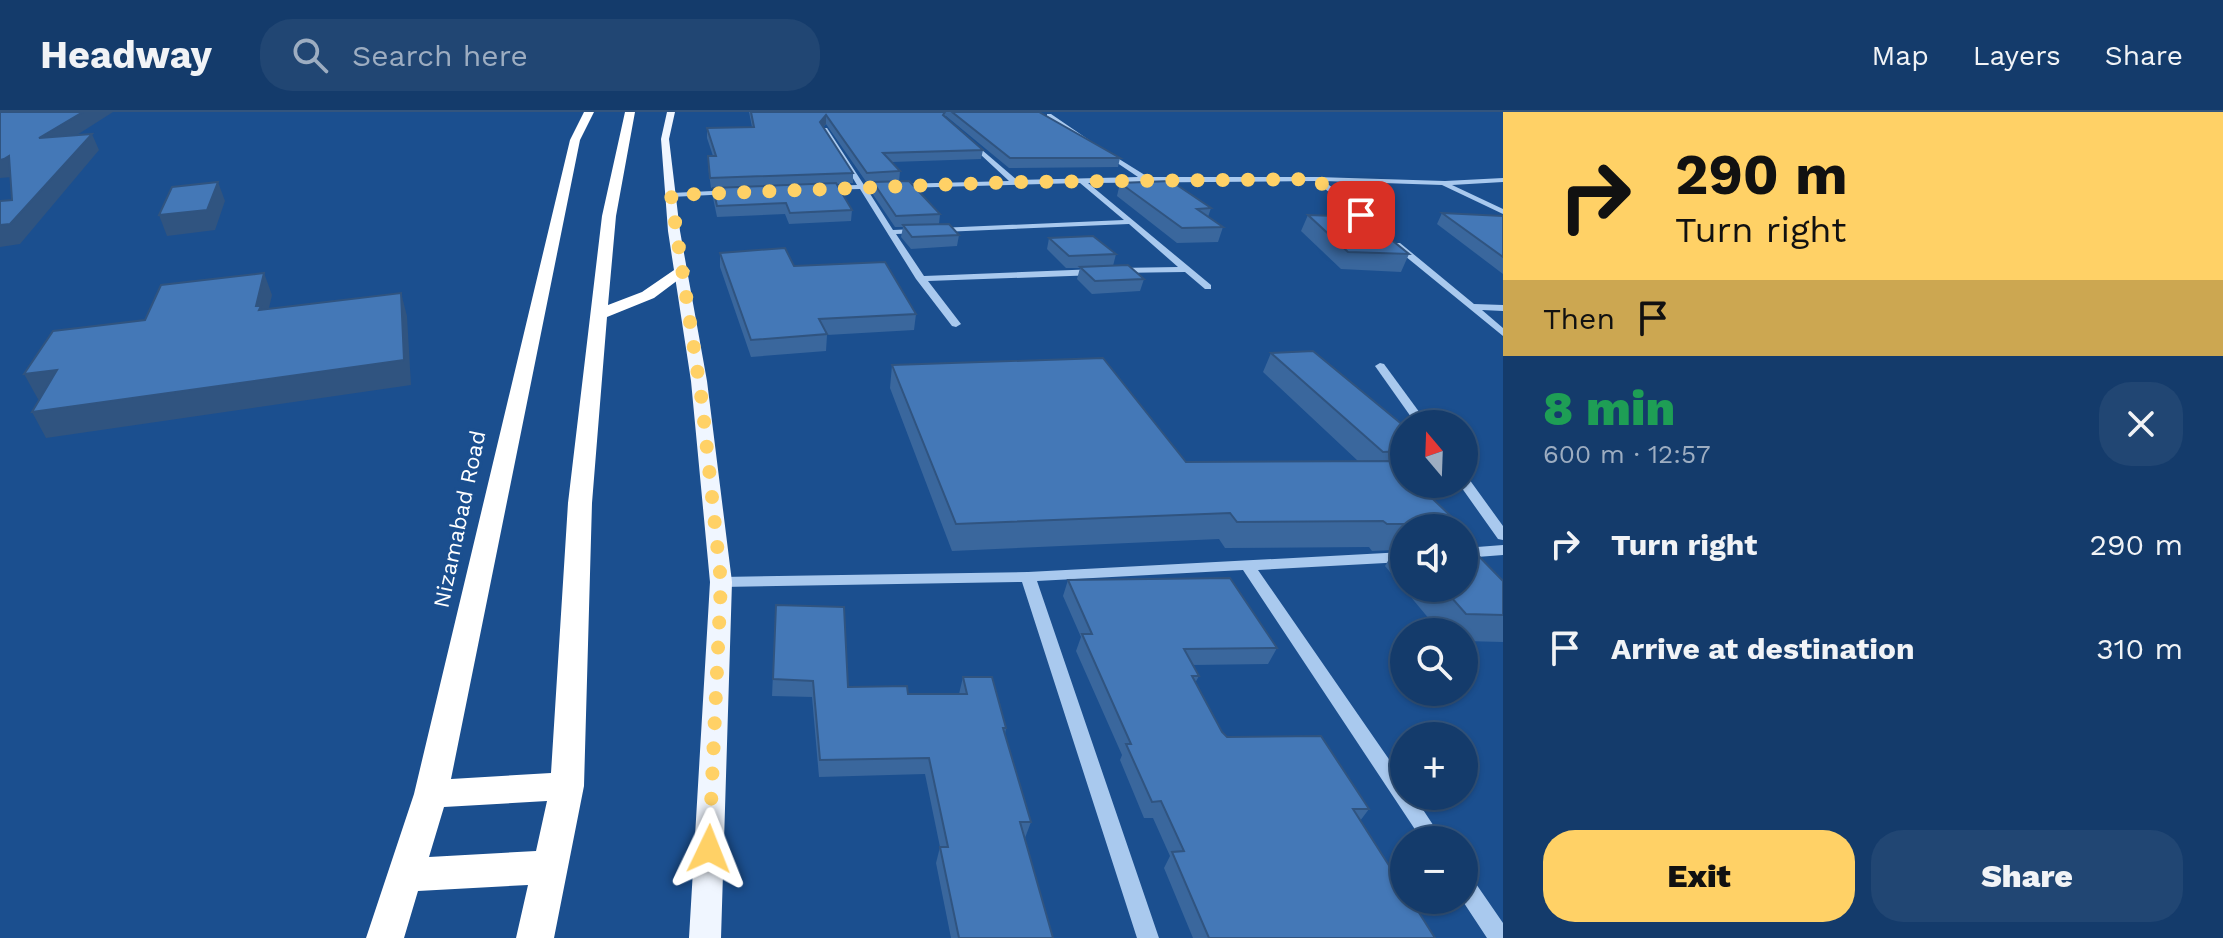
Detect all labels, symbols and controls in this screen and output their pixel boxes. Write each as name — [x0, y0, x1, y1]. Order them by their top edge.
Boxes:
search box — [260, 19, 820, 91]
text: Headway — [40, 33, 212, 77]
icon: search — [288, 33, 332, 77]
text: Search here — [352, 38, 528, 73]
text: Map — [1872, 39, 1929, 72]
text: Layers — [1973, 39, 2061, 72]
text: Share — [2105, 39, 2183, 72]
text: 290 m — [1675, 142, 1848, 208]
icon: right — [1543, 144, 1647, 248]
pin — [1327, 181, 1395, 249]
icon: arrive — [1339, 193, 1383, 237]
text: Turn right — [1675, 209, 1846, 251]
icon: arrive — [1631, 296, 1675, 340]
text: Then — [1543, 301, 1615, 336]
text: 8 min — [1543, 380, 1675, 437]
button: close — [2099, 382, 2183, 466]
north arrow — [1390, 410, 1478, 498]
map controls — [1390, 410, 1478, 914]
street label: Nizamabad Road — [428, 428, 491, 610]
text: 600 m · 12:57 — [1543, 439, 1711, 469]
button: sound — [1390, 514, 1478, 602]
icon: right — [1543, 522, 1587, 566]
text: Turn right — [1611, 527, 1757, 562]
text: 290 m — [2090, 527, 2183, 562]
button: search — [1390, 618, 1478, 706]
icon: arrive — [1543, 626, 1587, 670]
text: Arrive at destination — [1611, 631, 1915, 666]
text: 310 m — [2096, 631, 2183, 666]
button: + — [1390, 722, 1478, 810]
position arrow — [667, 807, 751, 891]
button: − — [1390, 826, 1478, 914]
button: Exit — [1543, 830, 1855, 922]
button: Share — [1871, 830, 2183, 922]

